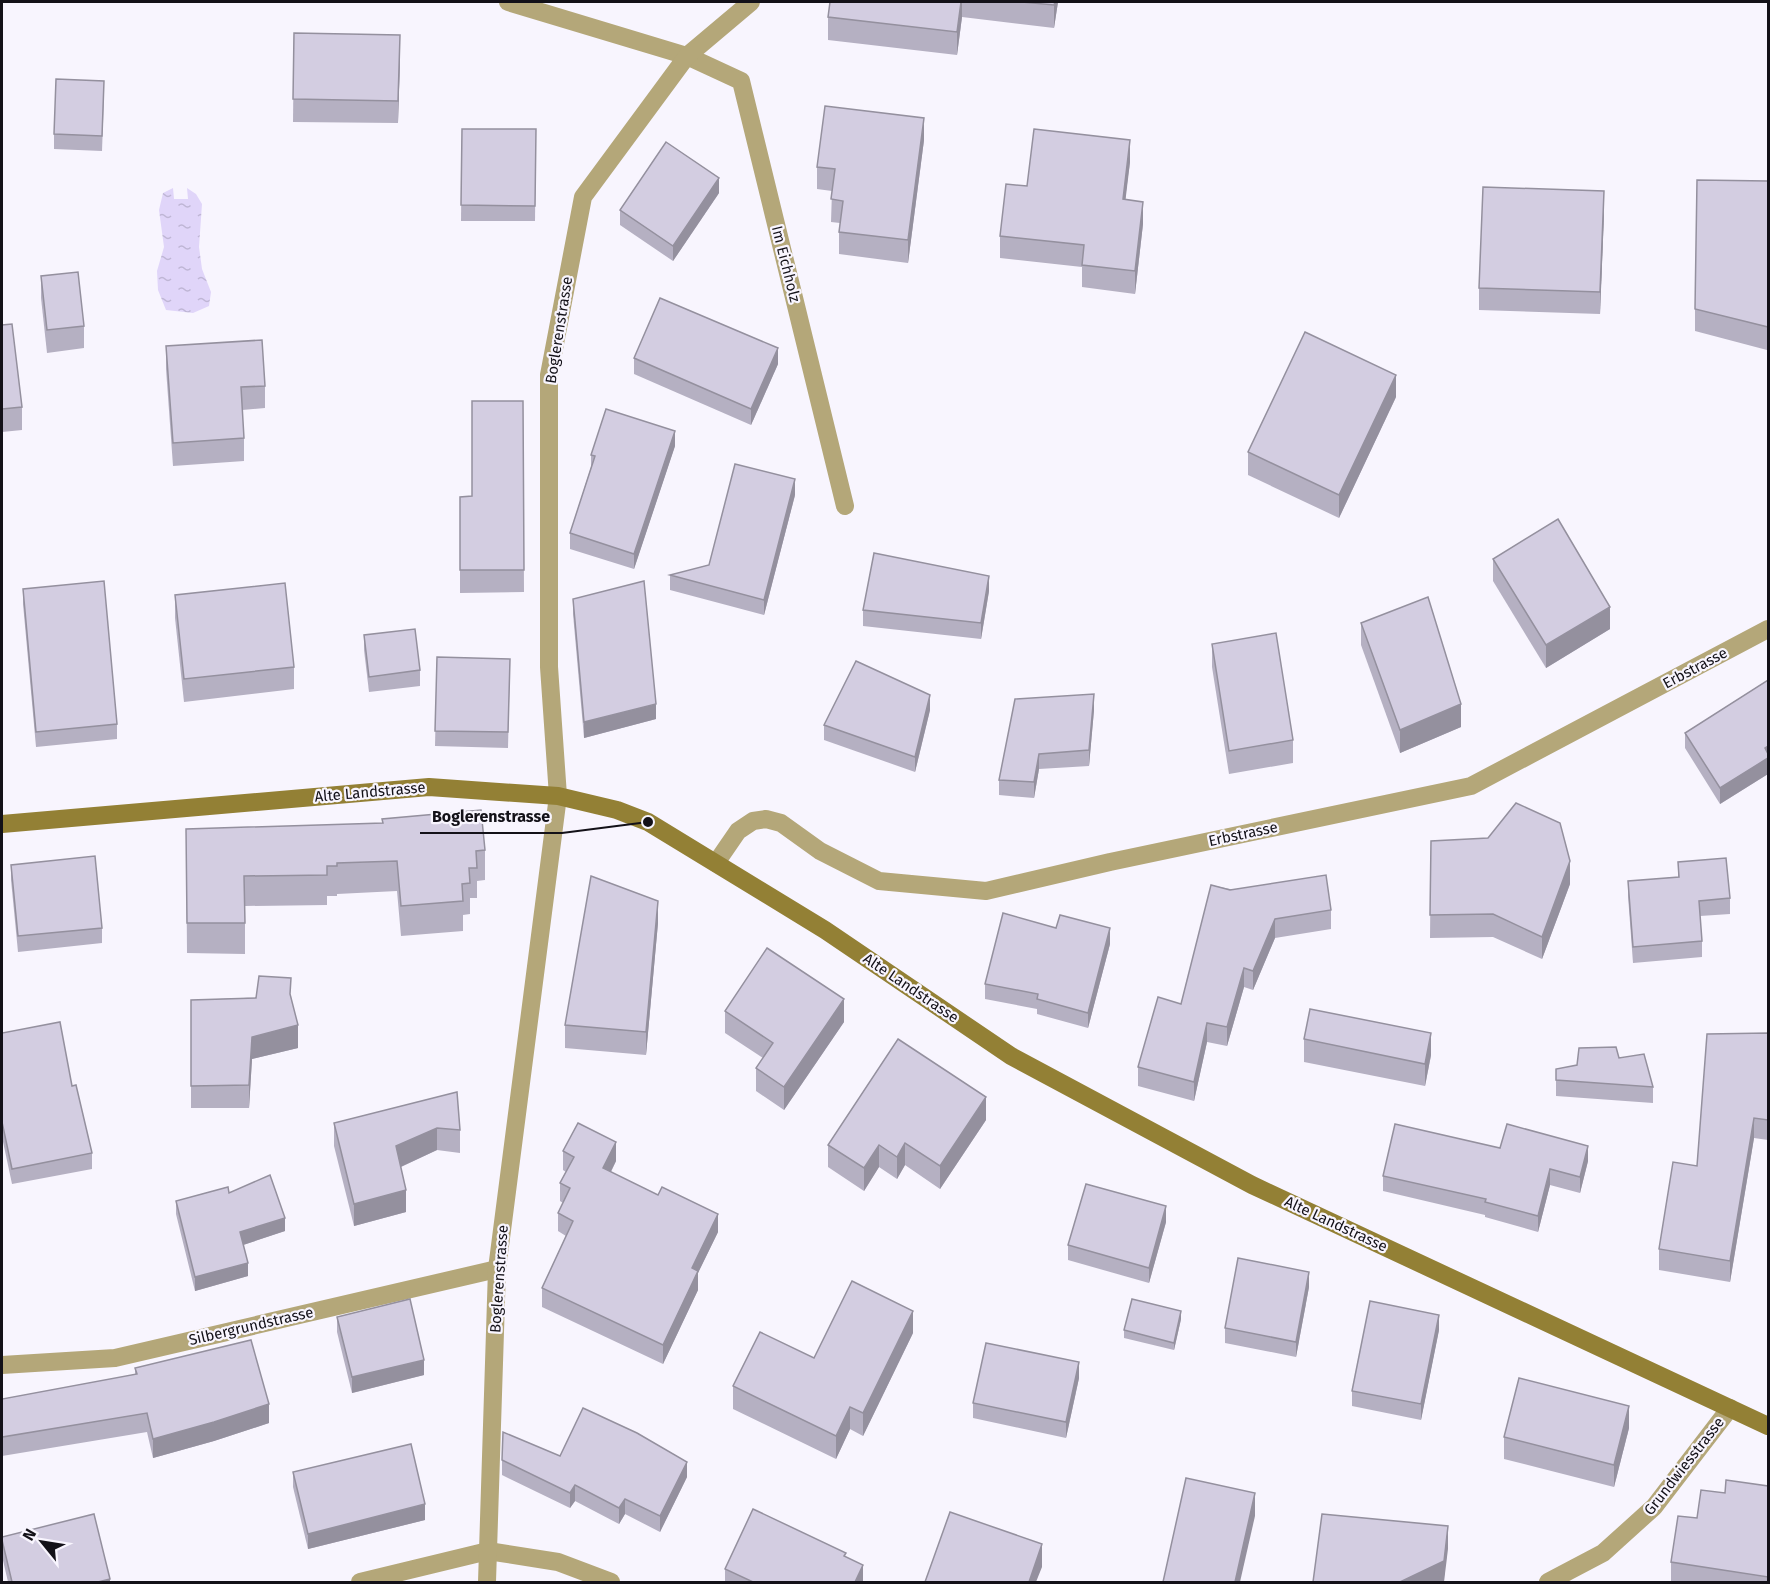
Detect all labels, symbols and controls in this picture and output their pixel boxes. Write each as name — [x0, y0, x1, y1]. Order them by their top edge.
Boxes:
street label: Im Eichholz — [768, 224, 804, 305]
street label: Boglerenstrasse — [542, 275, 576, 385]
street label: Erbstrasse — [1660, 644, 1730, 692]
street label: Alte Landstrasse — [314, 778, 426, 806]
callout: Boglerenstrasse — [420, 799, 562, 833]
text: Boglerenstrasse — [432, 807, 550, 826]
street label: Erbstrasse — [1207, 818, 1279, 850]
street label: Alte Landstrasse — [860, 949, 962, 1027]
street label: Alte Landstrasse — [1282, 1192, 1390, 1256]
street label: Boglerenstrasse — [486, 1224, 512, 1334]
street label: Silbergrundstrasse — [187, 1303, 315, 1349]
street label: Grundwiesstrasse — [1640, 1413, 1728, 1519]
north arrow — [12, 1512, 72, 1572]
text: N — [19, 1525, 40, 1544]

